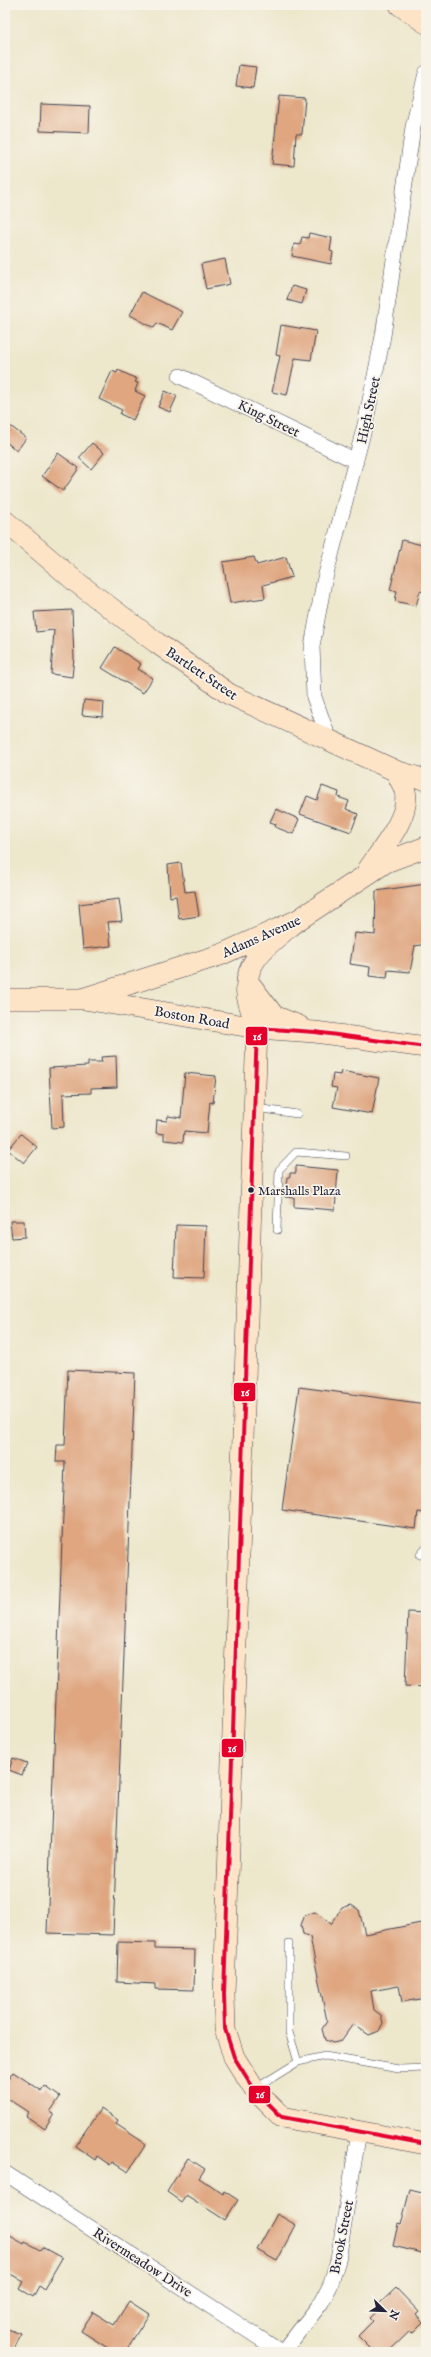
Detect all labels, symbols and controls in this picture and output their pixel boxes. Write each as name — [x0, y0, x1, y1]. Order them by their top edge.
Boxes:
street label: High Street — [353, 375, 385, 446]
street label: King Street — [235, 396, 303, 442]
street label: Bartlett Street — [162, 643, 241, 705]
street label: Adams Avenue — [218, 911, 304, 963]
street label: Boston Road — [153, 1003, 231, 1034]
line badge: 16 — [245, 1026, 268, 1046]
text: 16 — [253, 1030, 263, 1044]
place label: Marshalls Plaza — [258, 1183, 341, 1200]
marker: Marshalls Plaza — [246, 1185, 256, 1195]
line badge: 16 — [233, 1382, 256, 1402]
text: 16 — [241, 1386, 251, 1400]
line badge: 16 — [221, 1738, 244, 1758]
text: 16 — [228, 1742, 238, 1756]
line badge: 16 — [248, 2085, 271, 2104]
text: 16 — [256, 2088, 266, 2102]
street label: Brook Street — [326, 2199, 358, 2276]
street label: Rivermeadow Drive — [89, 2224, 196, 2302]
north arrow — [365, 2291, 405, 2331]
text: N — [385, 2306, 402, 2322]

